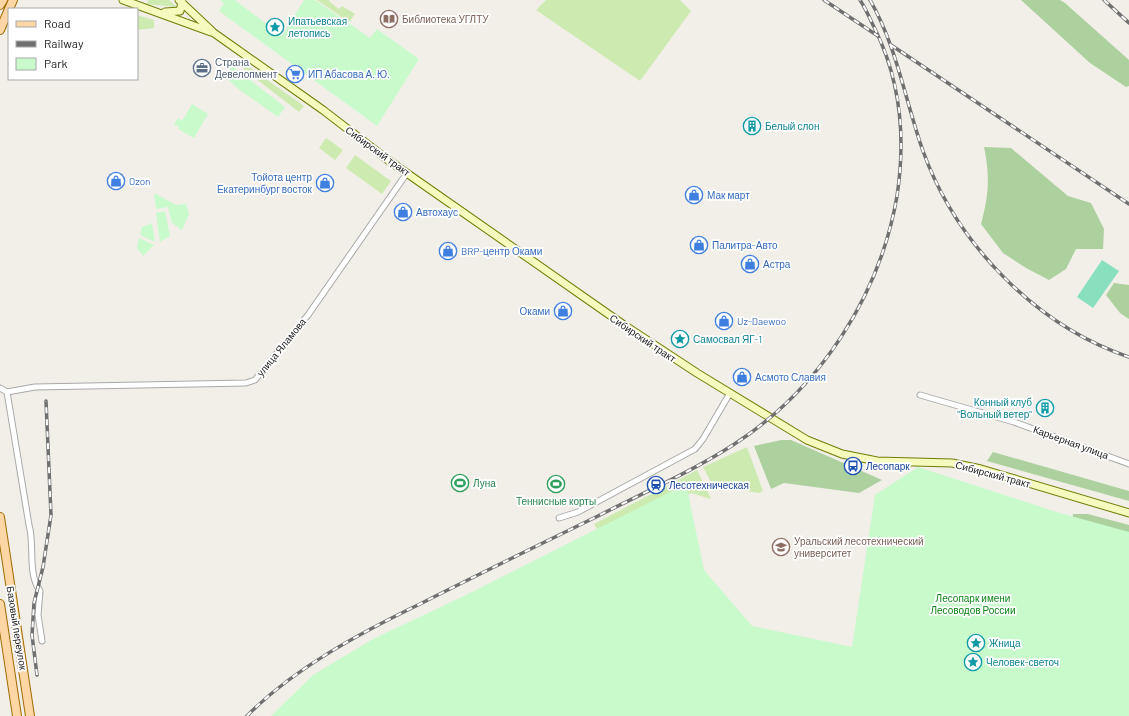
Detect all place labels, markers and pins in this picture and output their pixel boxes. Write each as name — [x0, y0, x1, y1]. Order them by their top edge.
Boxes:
library icon: Библиотека УГЛТУ — [379, 9, 399, 29]
place label: Библиотека УГЛТУ — [402, 13, 489, 25]
place label: Ипатьевская летопись — [288, 15, 347, 39]
place icon: Ипатьевская летопись — [265, 17, 285, 37]
place label: Страна Девелопмент — [215, 56, 278, 80]
office icon: Страна Девелопмент — [192, 58, 212, 78]
supermarket icon: ИП Абасова А. Ю. — [285, 64, 305, 84]
place label: ИП Абасова А. Ю. — [308, 68, 390, 80]
building icon: Белый слон — [742, 116, 762, 136]
place label: Белый слон — [765, 120, 819, 132]
shop icon: Ozon — [106, 171, 126, 191]
place label: Тойота центр Екатеринбург восток — [217, 171, 313, 195]
shop icon: Тойота центр Екатеринбург восток — [315, 173, 335, 193]
place label: Ozon — [129, 175, 151, 187]
shop icon: Мак март — [684, 185, 704, 205]
place label: Мак март — [707, 189, 750, 201]
shop icon: Автохаус — [393, 202, 413, 222]
place label: Автохаус — [416, 206, 458, 218]
shop icon: Палитра-Авто — [689, 235, 709, 255]
place label: Палитра-Авто — [712, 239, 778, 251]
shop icon: BRP-центр Оками — [438, 241, 458, 261]
place label: BRP-центр Оками — [461, 245, 542, 257]
shop icon: Астра — [740, 254, 760, 274]
place label: Астра — [763, 258, 791, 270]
shop icon: Оками — [553, 301, 573, 321]
place label: Оками — [520, 305, 550, 317]
shop icon: Uz-Daewoo — [714, 311, 734, 331]
place label: Uz-Daewoo — [737, 315, 786, 327]
place icon: Самосвал ЯГ-1 — [670, 329, 690, 349]
place label: Самосвал ЯГ-1 — [693, 333, 762, 345]
shop icon: Асмото Славия — [732, 367, 752, 387]
place label: Асмото Славия — [755, 371, 826, 383]
place label: Конный клуб "Вольный ветер" — [957, 396, 1032, 420]
building icon: Конный клуб "Вольный ветер" — [1035, 398, 1055, 418]
bus stop icon: Лесопарк — [843, 456, 863, 476]
place label: Лесопарк — [866, 460, 910, 472]
sports icon: Луна — [450, 473, 470, 493]
sports icon: Теннисные корты — [546, 474, 566, 494]
station icon: Лесотехническая — [646, 475, 666, 495]
place label: Луна — [473, 477, 496, 489]
place label: Лесотехническая — [669, 479, 749, 491]
place label: Теннисные корты — [516, 495, 596, 507]
place label: Уральский лесотехнический университет — [794, 535, 924, 559]
school or university icon: Уральский лесотехнический университет — [771, 537, 791, 557]
place icon: Жница — [966, 633, 986, 653]
place label: Жница — [989, 637, 1021, 649]
place icon: Человек-светоч — [963, 652, 983, 672]
place label: Человек-светоч — [986, 656, 1059, 668]

